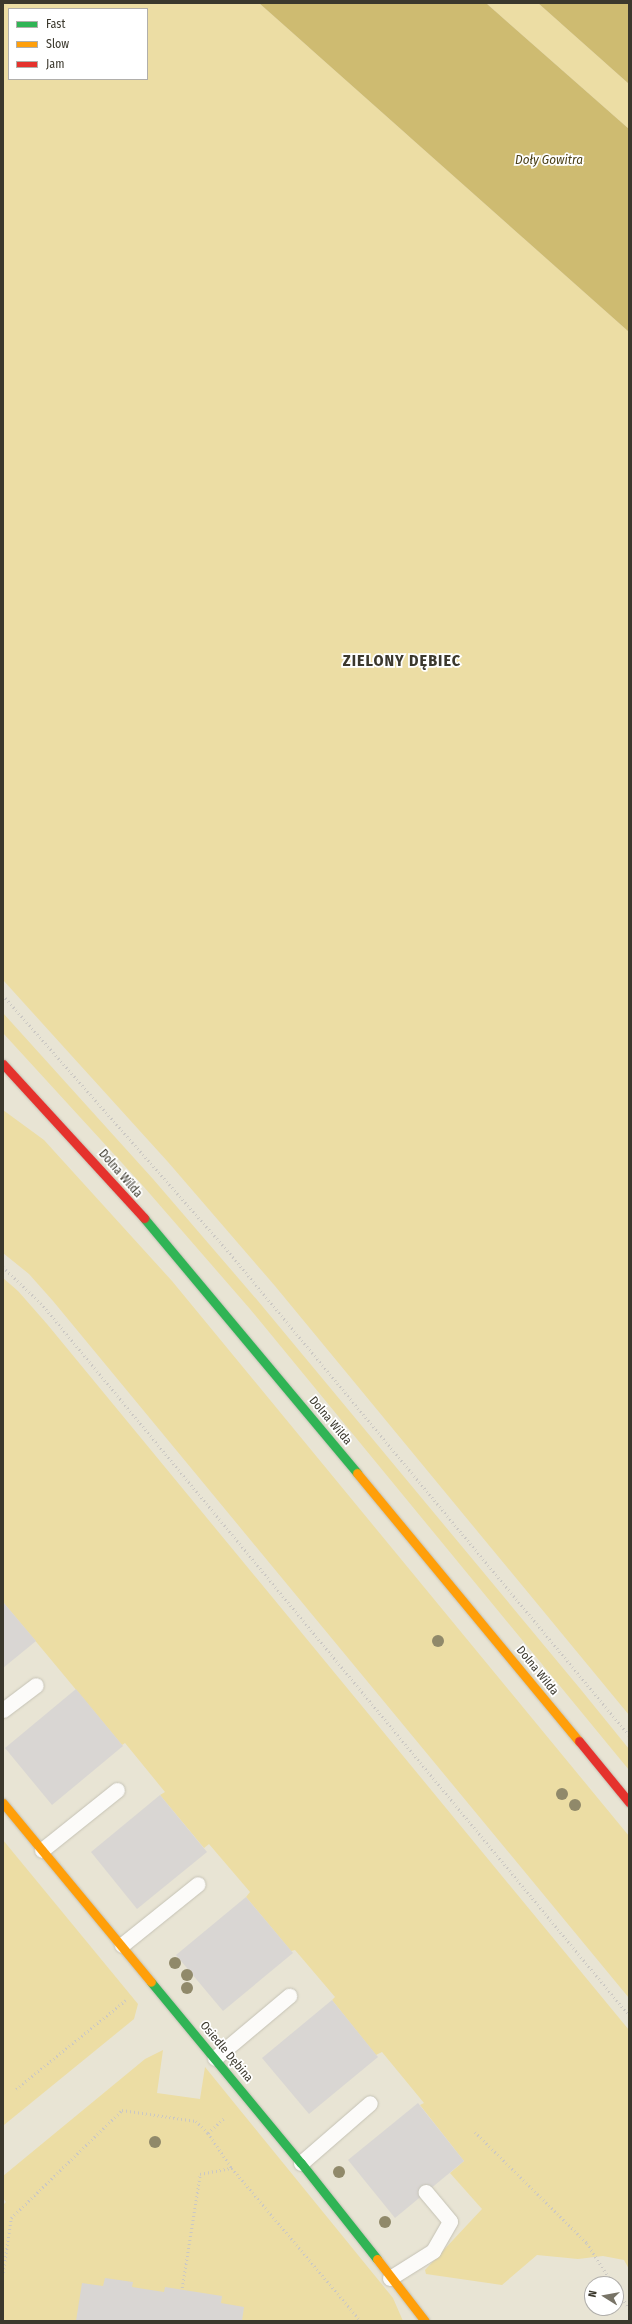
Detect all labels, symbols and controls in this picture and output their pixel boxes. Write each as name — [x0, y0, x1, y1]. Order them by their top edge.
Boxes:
legend — [8, 8, 148, 80]
text: Fast — [46, 17, 65, 31]
text: Slow — [46, 37, 69, 51]
text: Jam — [46, 57, 64, 71]
water label: Doły Gowitra — [515, 152, 583, 168]
district label: ZIELONY DĘBIEC — [343, 651, 461, 671]
street label: Dolna Wilda — [95, 1147, 145, 1201]
street label: Dolna Wilda — [306, 1394, 354, 1448]
street label: Dolna Wilda — [513, 1644, 561, 1698]
street label: Osiedle Dębina — [197, 2019, 255, 2085]
north arrow — [584, 2276, 624, 2316]
text: N — [586, 2289, 600, 2298]

